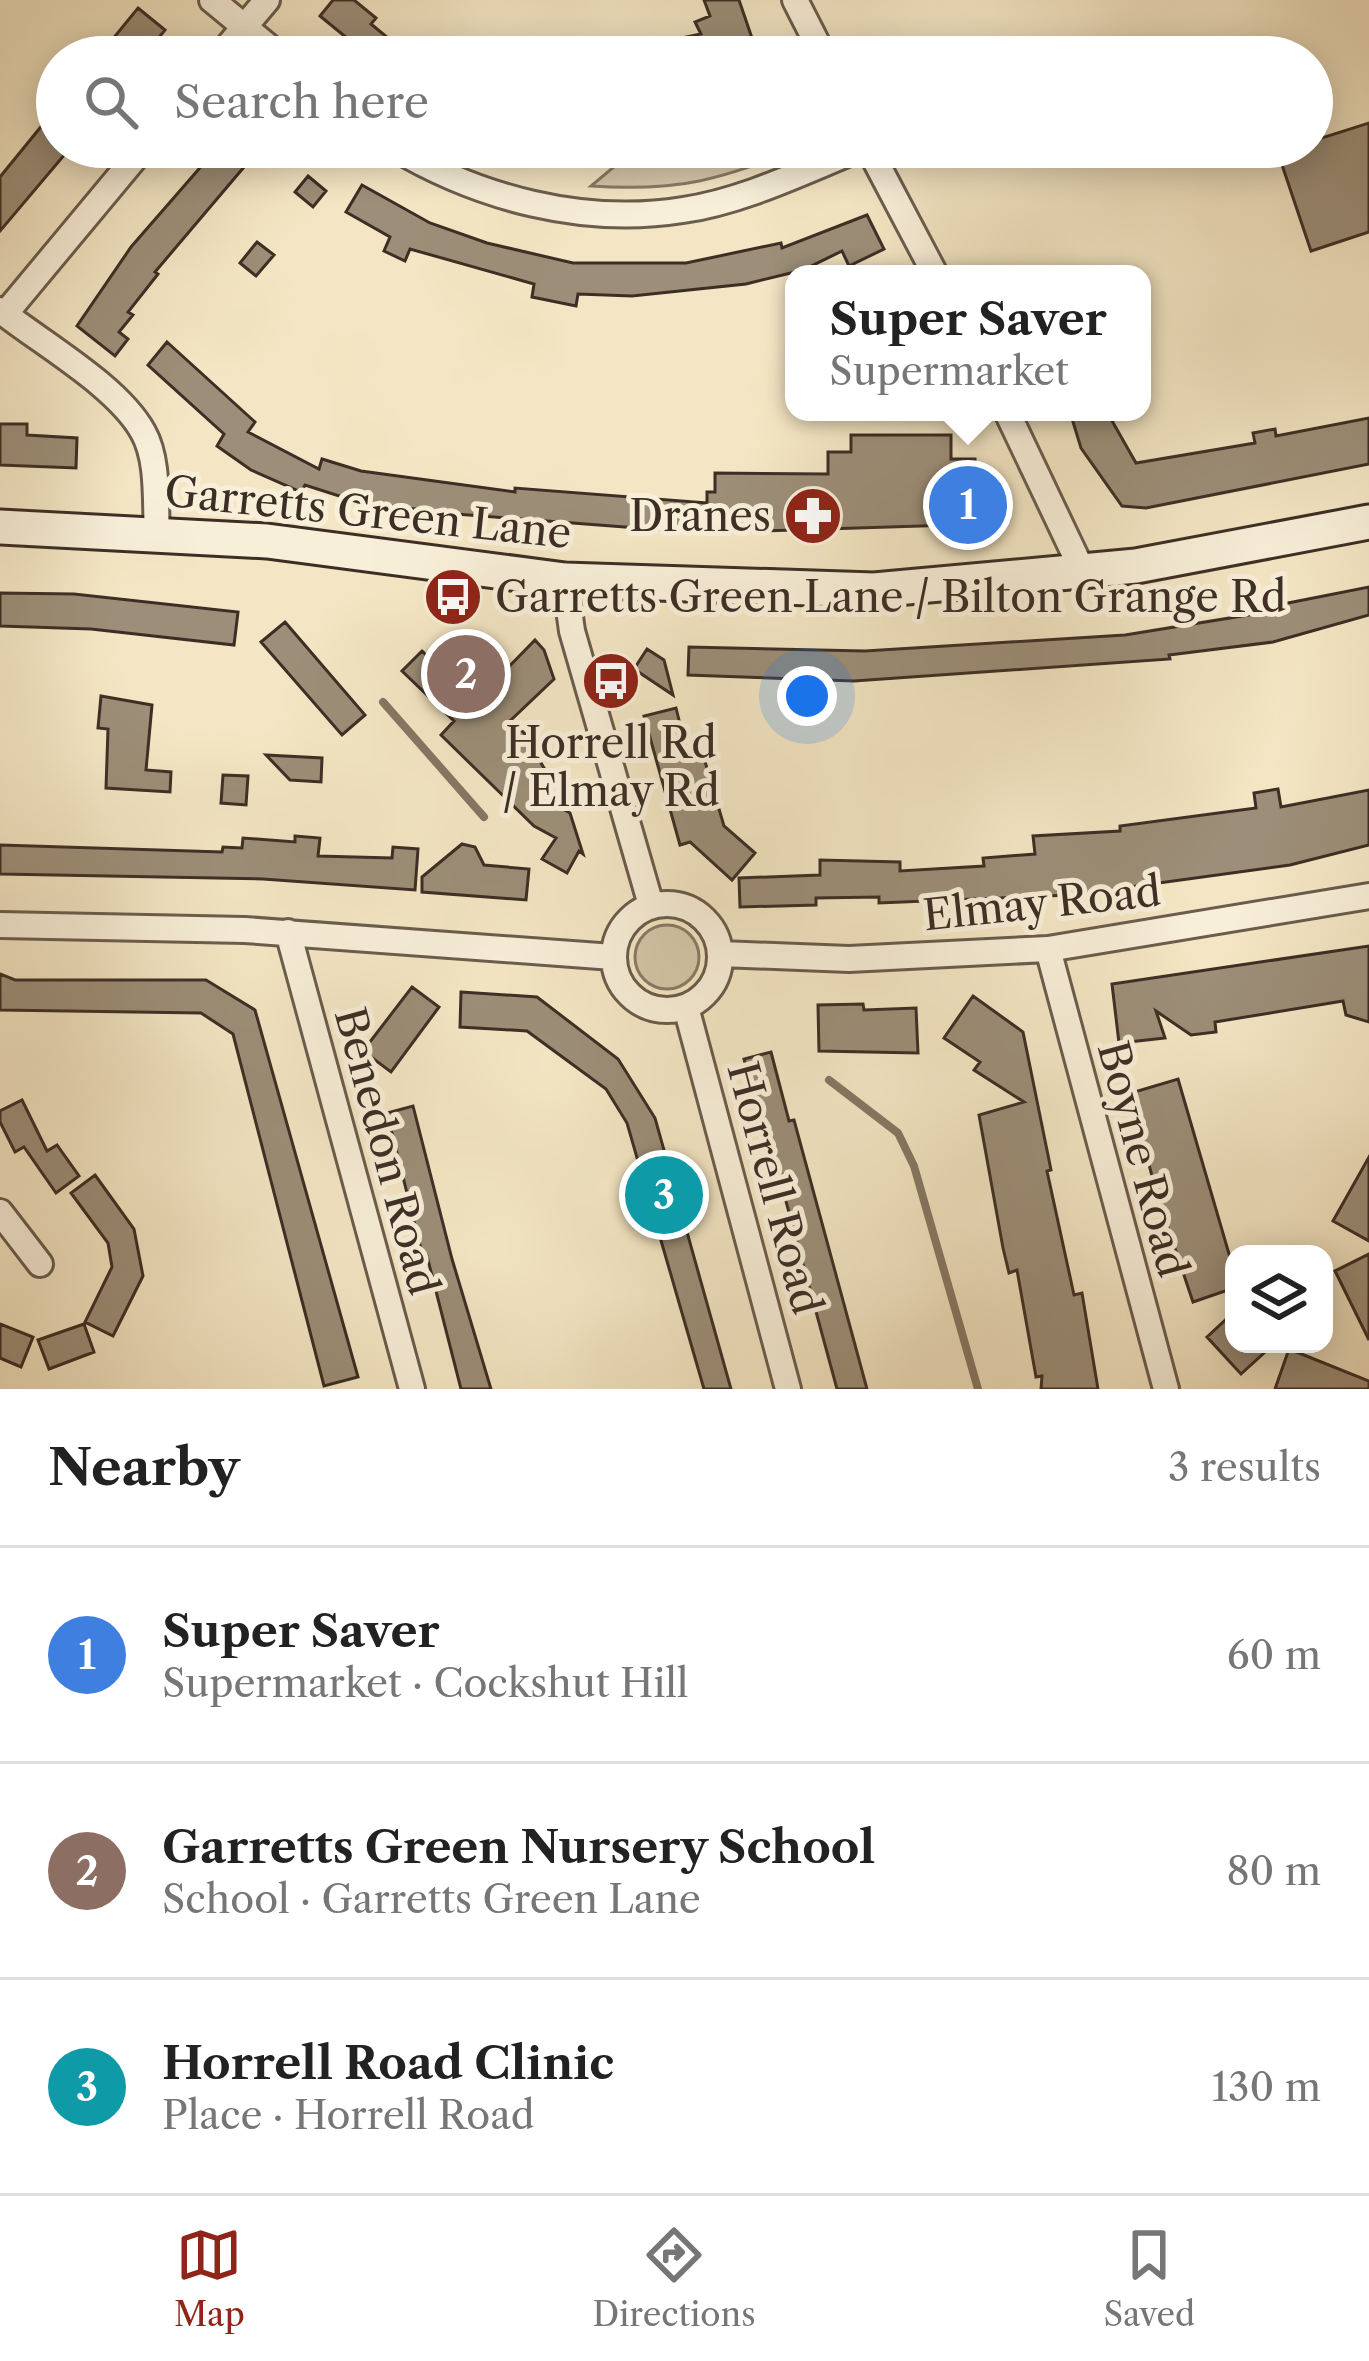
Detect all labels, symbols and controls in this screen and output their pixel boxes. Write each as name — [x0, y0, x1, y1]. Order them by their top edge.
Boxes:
search box — [36, 36, 1333, 168]
icon: search — [78, 69, 144, 135]
text: Search here — [174, 74, 429, 130]
popup — [785, 265, 1151, 421]
text: Super Saver — [829, 291, 1107, 347]
text: Supermarket — [829, 347, 1069, 395]
pin: 1 — [929, 460, 1007, 550]
street label: Garretts Green Lane — [162, 465, 574, 559]
pharmacy icon: Dranes — [782, 485, 844, 547]
place label: Dranes — [629, 490, 771, 542]
bus stop icon: Garretts Green Lane / Bilton Grange Rd — [422, 566, 484, 628]
place label: Garretts Green Lane / Bilton Grange Rd — [495, 571, 1286, 623]
pin: 2 — [427, 629, 505, 719]
bus stop icon: Horrell Rd / Elmay Rd — [580, 650, 642, 712]
your location — [777, 666, 837, 726]
place label: Horrell Rd / Elmay Rd — [502, 717, 720, 817]
street label: Elmay Road — [921, 865, 1163, 941]
street label: Benedon Road — [324, 1002, 450, 1300]
street label: Boyne Road — [1087, 1035, 1199, 1283]
street label: Horrell Road — [716, 1056, 834, 1320]
pin: 3 — [625, 1150, 703, 1240]
map controls — [1225, 1245, 1333, 1353]
button: layers — [1225, 1245, 1333, 1353]
text: Nearby — [48, 1436, 240, 1498]
text: 3 results — [1168, 1443, 1321, 1491]
text: Super Saver — [162, 1603, 439, 1659]
text: 1 — [78, 1631, 96, 1679]
text: 60 m — [1227, 1631, 1321, 1679]
text: Supermarket · Cockshut Hill — [162, 1659, 688, 1707]
text: Garretts Green Nursery School — [162, 1819, 875, 1875]
text: 2 — [75, 1847, 99, 1895]
text: 80 m — [1226, 1847, 1321, 1895]
text: School · Garretts Green Lane — [162, 1875, 701, 1923]
text: Horrell Road Clinic — [162, 2035, 614, 2091]
text: 3 — [76, 2063, 98, 2111]
text: 130 m — [1212, 2063, 1321, 2111]
text: Place · Horrell Road — [162, 2091, 535, 2139]
tab: Map — [174, 2222, 245, 2335]
tab: Directions — [593, 2222, 756, 2335]
tab: Saved — [1103, 2222, 1195, 2335]

